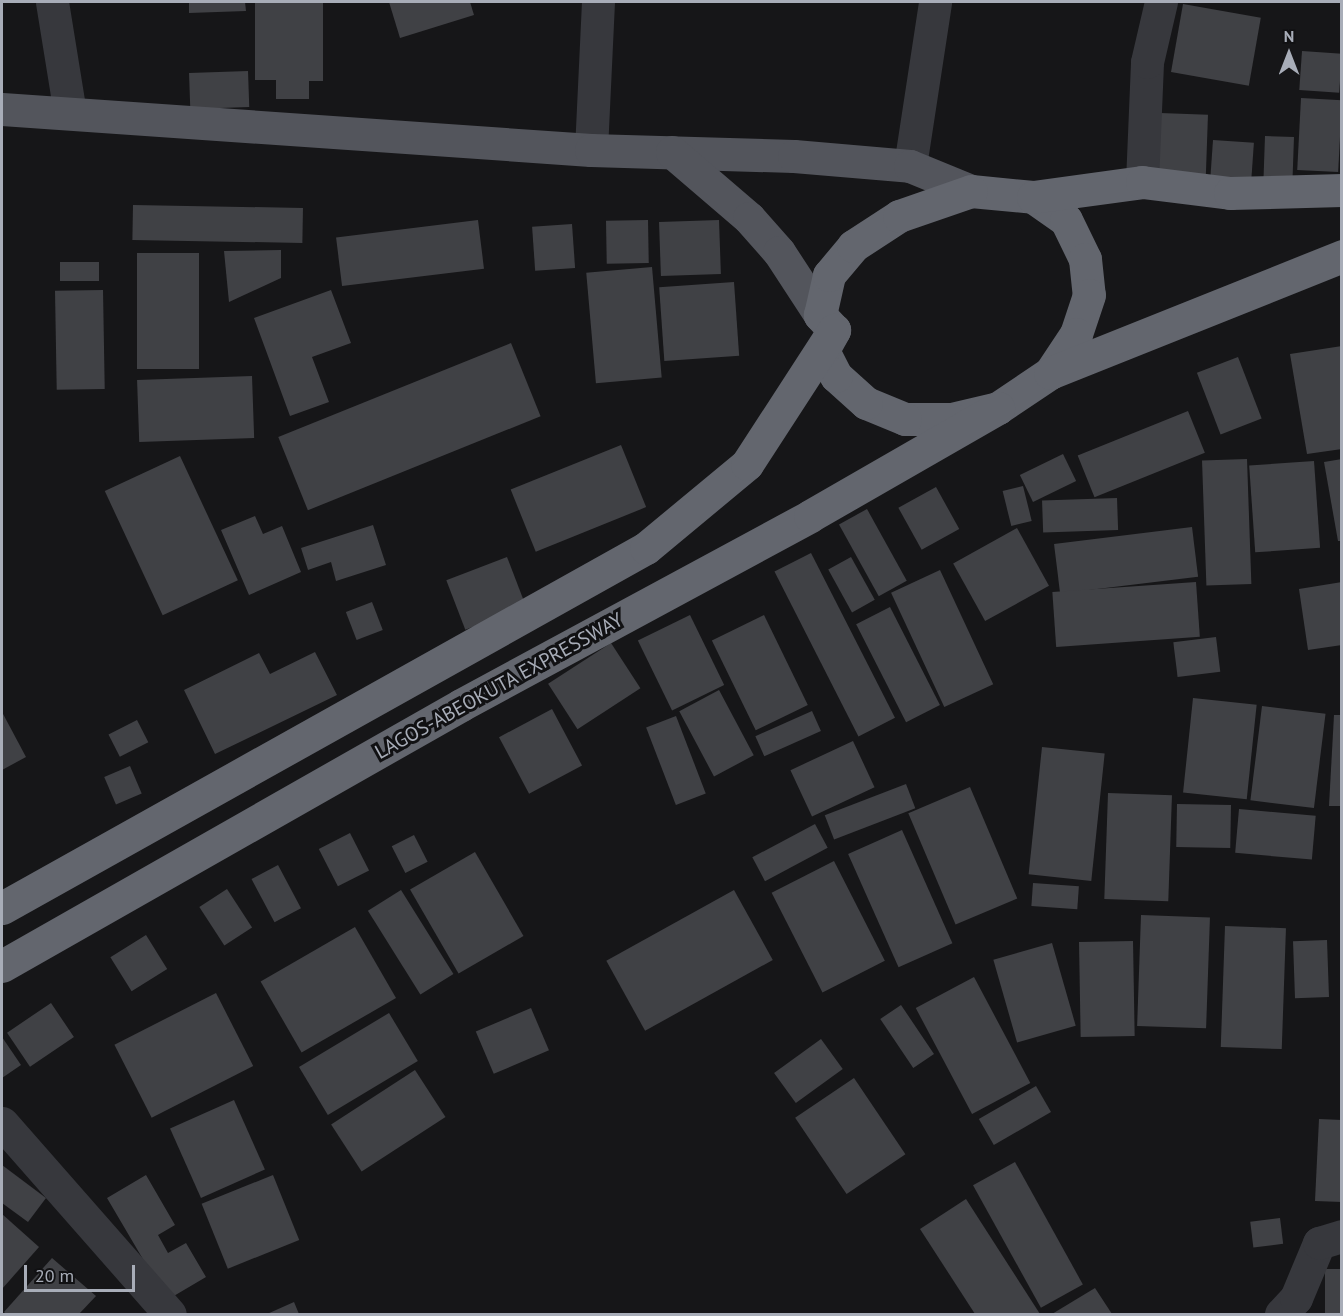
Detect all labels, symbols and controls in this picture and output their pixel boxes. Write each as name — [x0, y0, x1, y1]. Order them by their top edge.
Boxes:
north arrow — [1259, 24, 1319, 84]
text: N — [1284, 26, 1294, 46]
street label: LAGOS-ABEOKUTA EXPRESSWAY — [370, 607, 628, 765]
scale bar — [27, 1253, 138, 1291]
text: 20 m — [35, 1264, 74, 1287]

